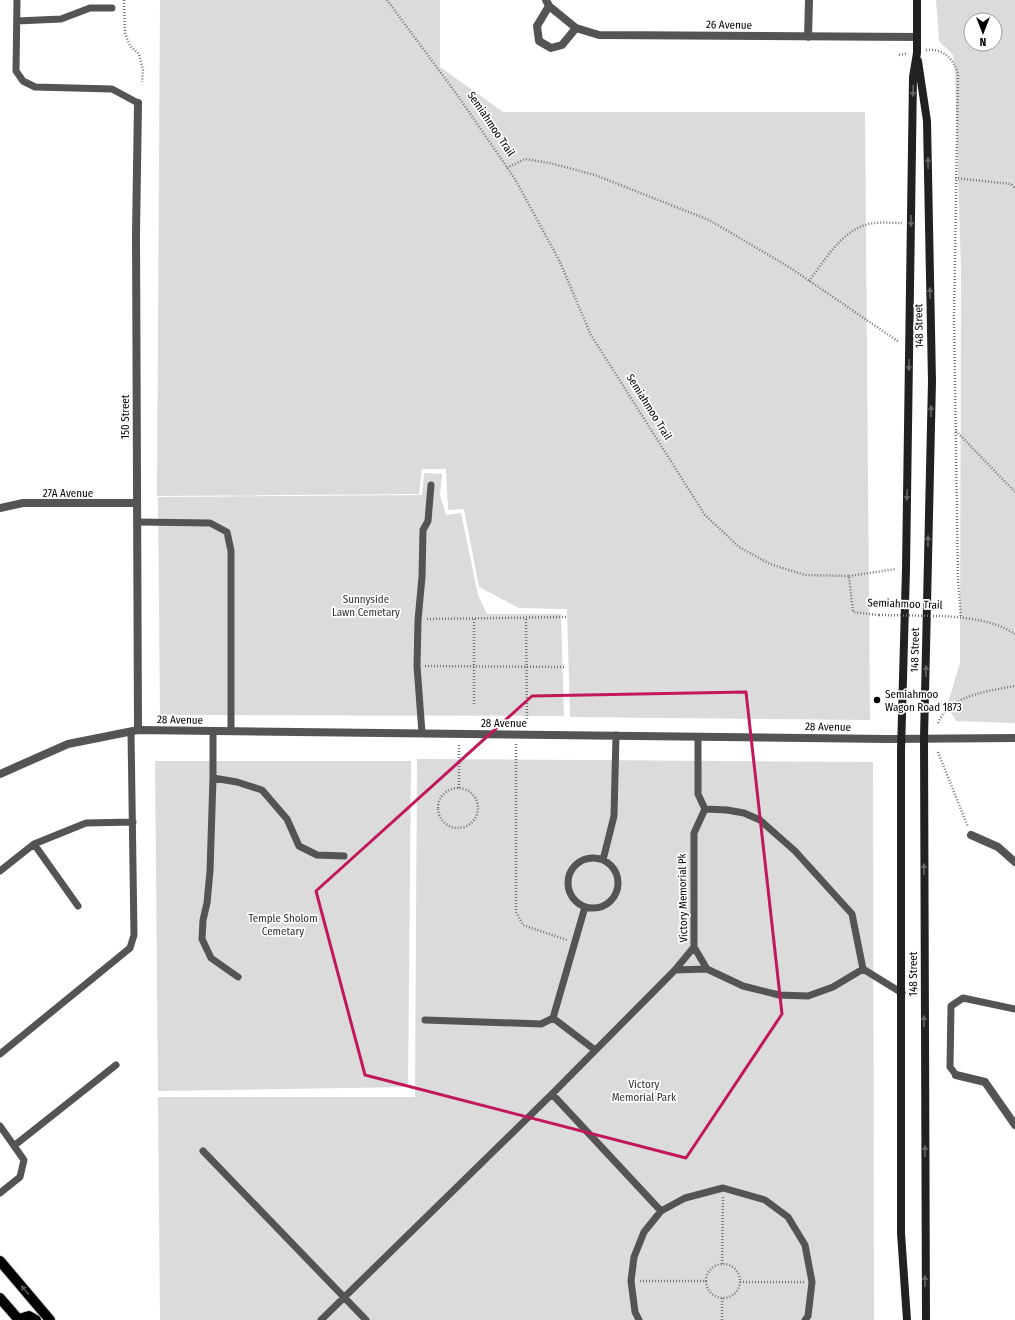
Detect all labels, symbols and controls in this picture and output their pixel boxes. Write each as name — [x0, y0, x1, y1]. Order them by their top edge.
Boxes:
north arrow — [963, 12, 1003, 52]
street label: 26 Avenue — [706, 18, 752, 32]
text: N — [980, 35, 986, 48]
one-way arrow — [910, 85, 916, 98]
street label: Semiahmoo Trail — [465, 89, 517, 159]
one-way arrow — [925, 156, 931, 169]
one-way arrow — [908, 215, 915, 227]
one-way arrow — [927, 286, 933, 299]
street label: 148 Street — [912, 303, 926, 348]
one-way arrow — [906, 359, 912, 372]
street label: Semiahmoo Trail — [624, 372, 674, 442]
street label: 150 Street — [119, 394, 132, 439]
one-way arrow — [928, 404, 934, 417]
street label: 27A Avenue — [43, 487, 93, 500]
one-way arrow — [904, 489, 910, 502]
one-way arrow — [925, 535, 932, 547]
park label: Sunnyside Lawn Cemetary — [332, 593, 400, 619]
street label: Semiahmoo Trail — [867, 596, 943, 612]
street label: 148 Street — [908, 627, 922, 672]
one-way arrow — [922, 665, 929, 677]
place label: Semiahmoo Wagon Road 1873 — [885, 688, 962, 714]
marker: Semiahmoo Wagon Road 1873 — [872, 695, 882, 705]
street label: 28 Avenue — [157, 713, 203, 727]
street label: 28 Avenue — [481, 717, 527, 730]
street label: 28 Avenue — [805, 720, 851, 734]
street label: Victory Memorial Pk — [676, 852, 690, 943]
one-way arrow — [921, 862, 927, 875]
park label: Temple Sholom Cemetary — [248, 912, 318, 938]
street label: 148 Street — [907, 951, 920, 996]
one-way arrow — [921, 1014, 927, 1027]
park label: Victory Memorial Park — [612, 1078, 677, 1104]
one-way arrow — [922, 1144, 928, 1157]
one-way arrow — [922, 1275, 929, 1287]
one-way arrow — [20, 1285, 29, 1295]

